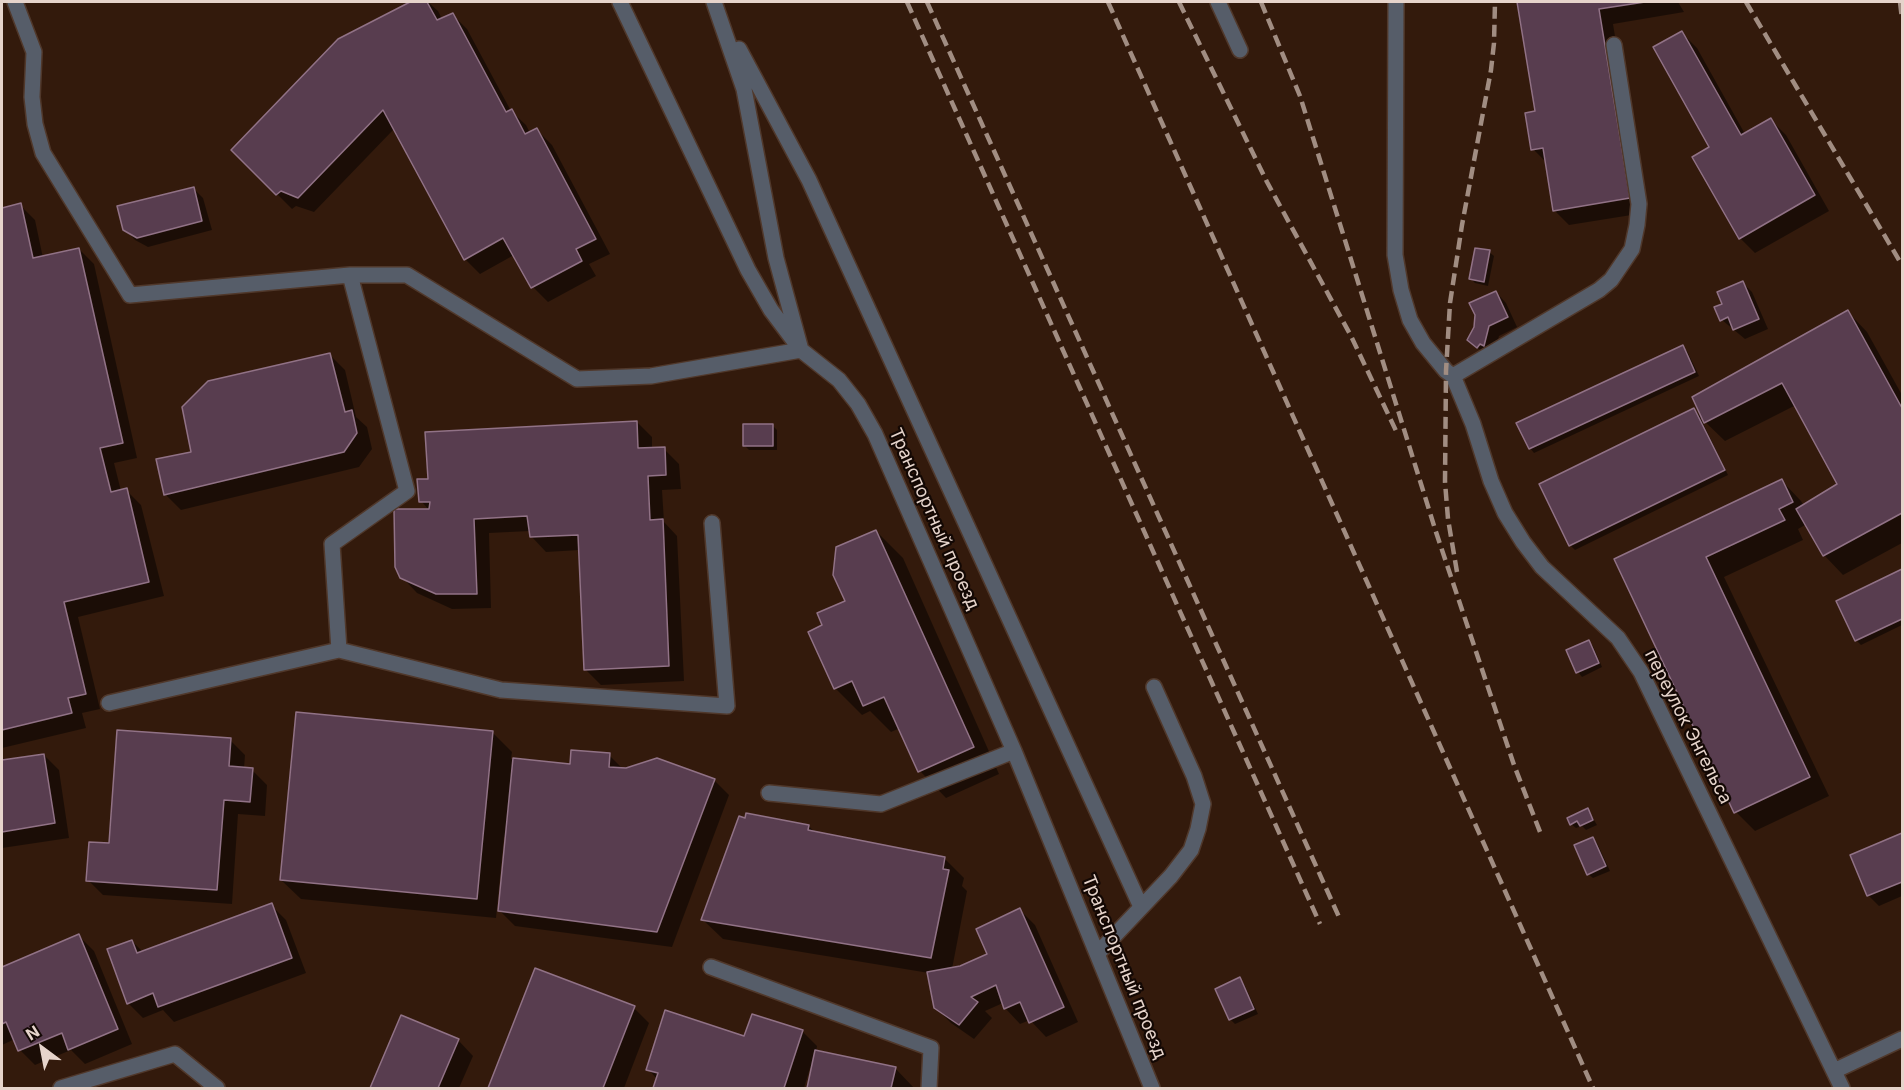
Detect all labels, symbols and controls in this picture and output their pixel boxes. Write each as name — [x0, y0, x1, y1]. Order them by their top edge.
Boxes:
street label: Транспортный проезд — [884, 425, 984, 613]
street label: переулок Энгельса — [1640, 646, 1736, 808]
street label: Транспортный проезд — [1077, 872, 1171, 1062]
north arrow — [12, 1018, 72, 1078]
text: N — [22, 1021, 43, 1044]

